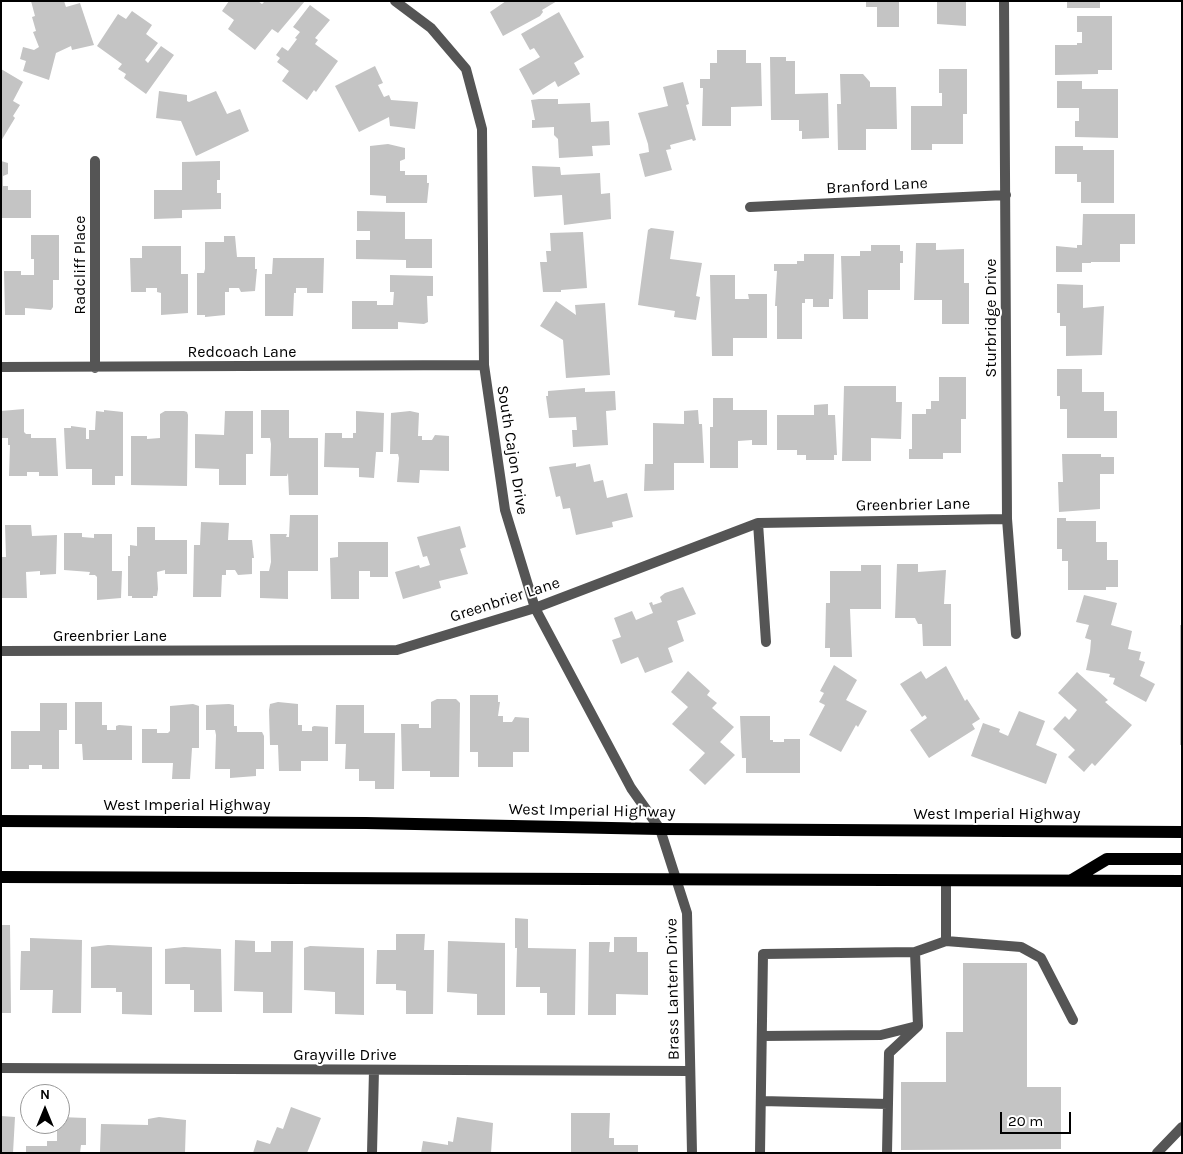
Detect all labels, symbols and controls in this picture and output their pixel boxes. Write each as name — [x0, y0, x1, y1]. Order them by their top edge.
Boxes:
street label: Branford Lane — [826, 174, 928, 198]
street label: Radcliff Place — [70, 216, 90, 314]
street label: Sturbridge Drive — [981, 258, 1001, 378]
street label: Redcoach Lane — [187, 342, 297, 362]
street label: South Cajon Drive — [492, 384, 532, 516]
street label: Greenbrier Lane — [856, 494, 970, 516]
street label: Greenbrier Lane — [448, 573, 562, 627]
street label: Greenbrier Lane — [53, 626, 167, 646]
street label: West Imperial Highway — [104, 795, 270, 815]
street label: West Imperial Highway — [508, 800, 676, 822]
street label: West Imperial Highway — [914, 804, 1080, 824]
street label: Brass Lantern Drive — [662, 918, 684, 1060]
street label: Grayville Drive — [293, 1045, 397, 1065]
north arrow — [20, 1084, 70, 1134]
text: N — [40, 1086, 50, 1103]
scale bar — [1003, 1102, 1074, 1134]
text: 20 m — [1008, 1112, 1043, 1130]

